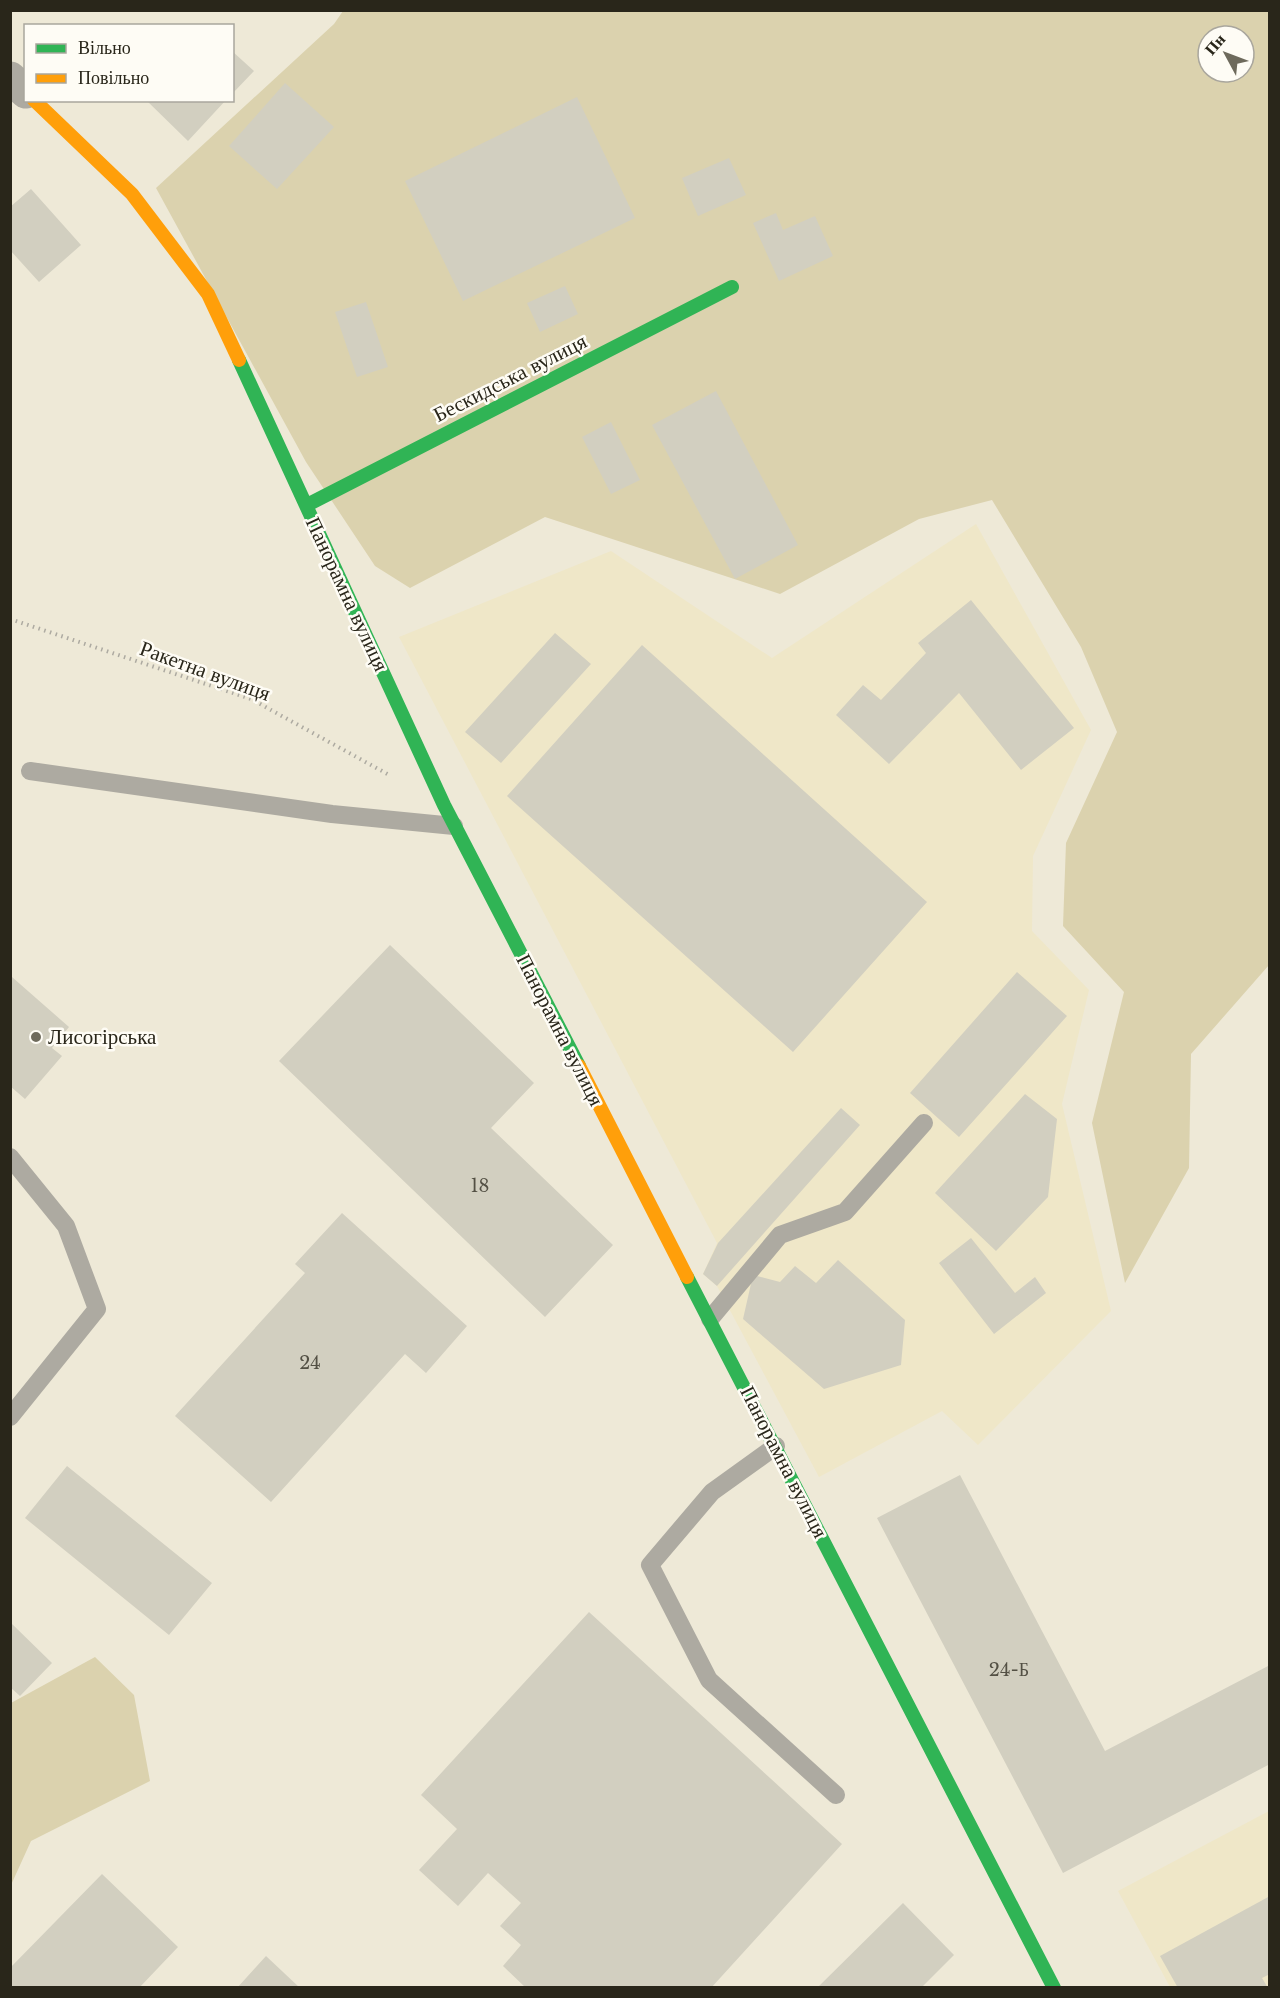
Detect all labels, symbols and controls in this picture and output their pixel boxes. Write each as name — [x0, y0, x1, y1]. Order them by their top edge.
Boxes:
legend — [24, 24, 234, 102]
north arrow — [1196, 24, 1256, 84]
text: Пн — [1200, 29, 1229, 59]
text: Вільно — [78, 37, 131, 59]
text: Повільно — [78, 67, 149, 89]
street label: Бескидська вулиця — [429, 328, 591, 428]
street label: Панорамна вулиця — [300, 513, 394, 676]
street label: Ракетна вулиця — [136, 635, 274, 707]
street label: Панорамна вулиця — [510, 950, 610, 1111]
place label: Лисогірська — [48, 1024, 157, 1050]
marker: Лисогірська — [29, 1030, 43, 1044]
house number: 18 — [471, 1175, 489, 1197]
house number: 24 — [299, 1352, 321, 1374]
street label: Панорамна вулиця — [734, 1382, 834, 1543]
house number: 24-Б — [989, 1659, 1029, 1681]

